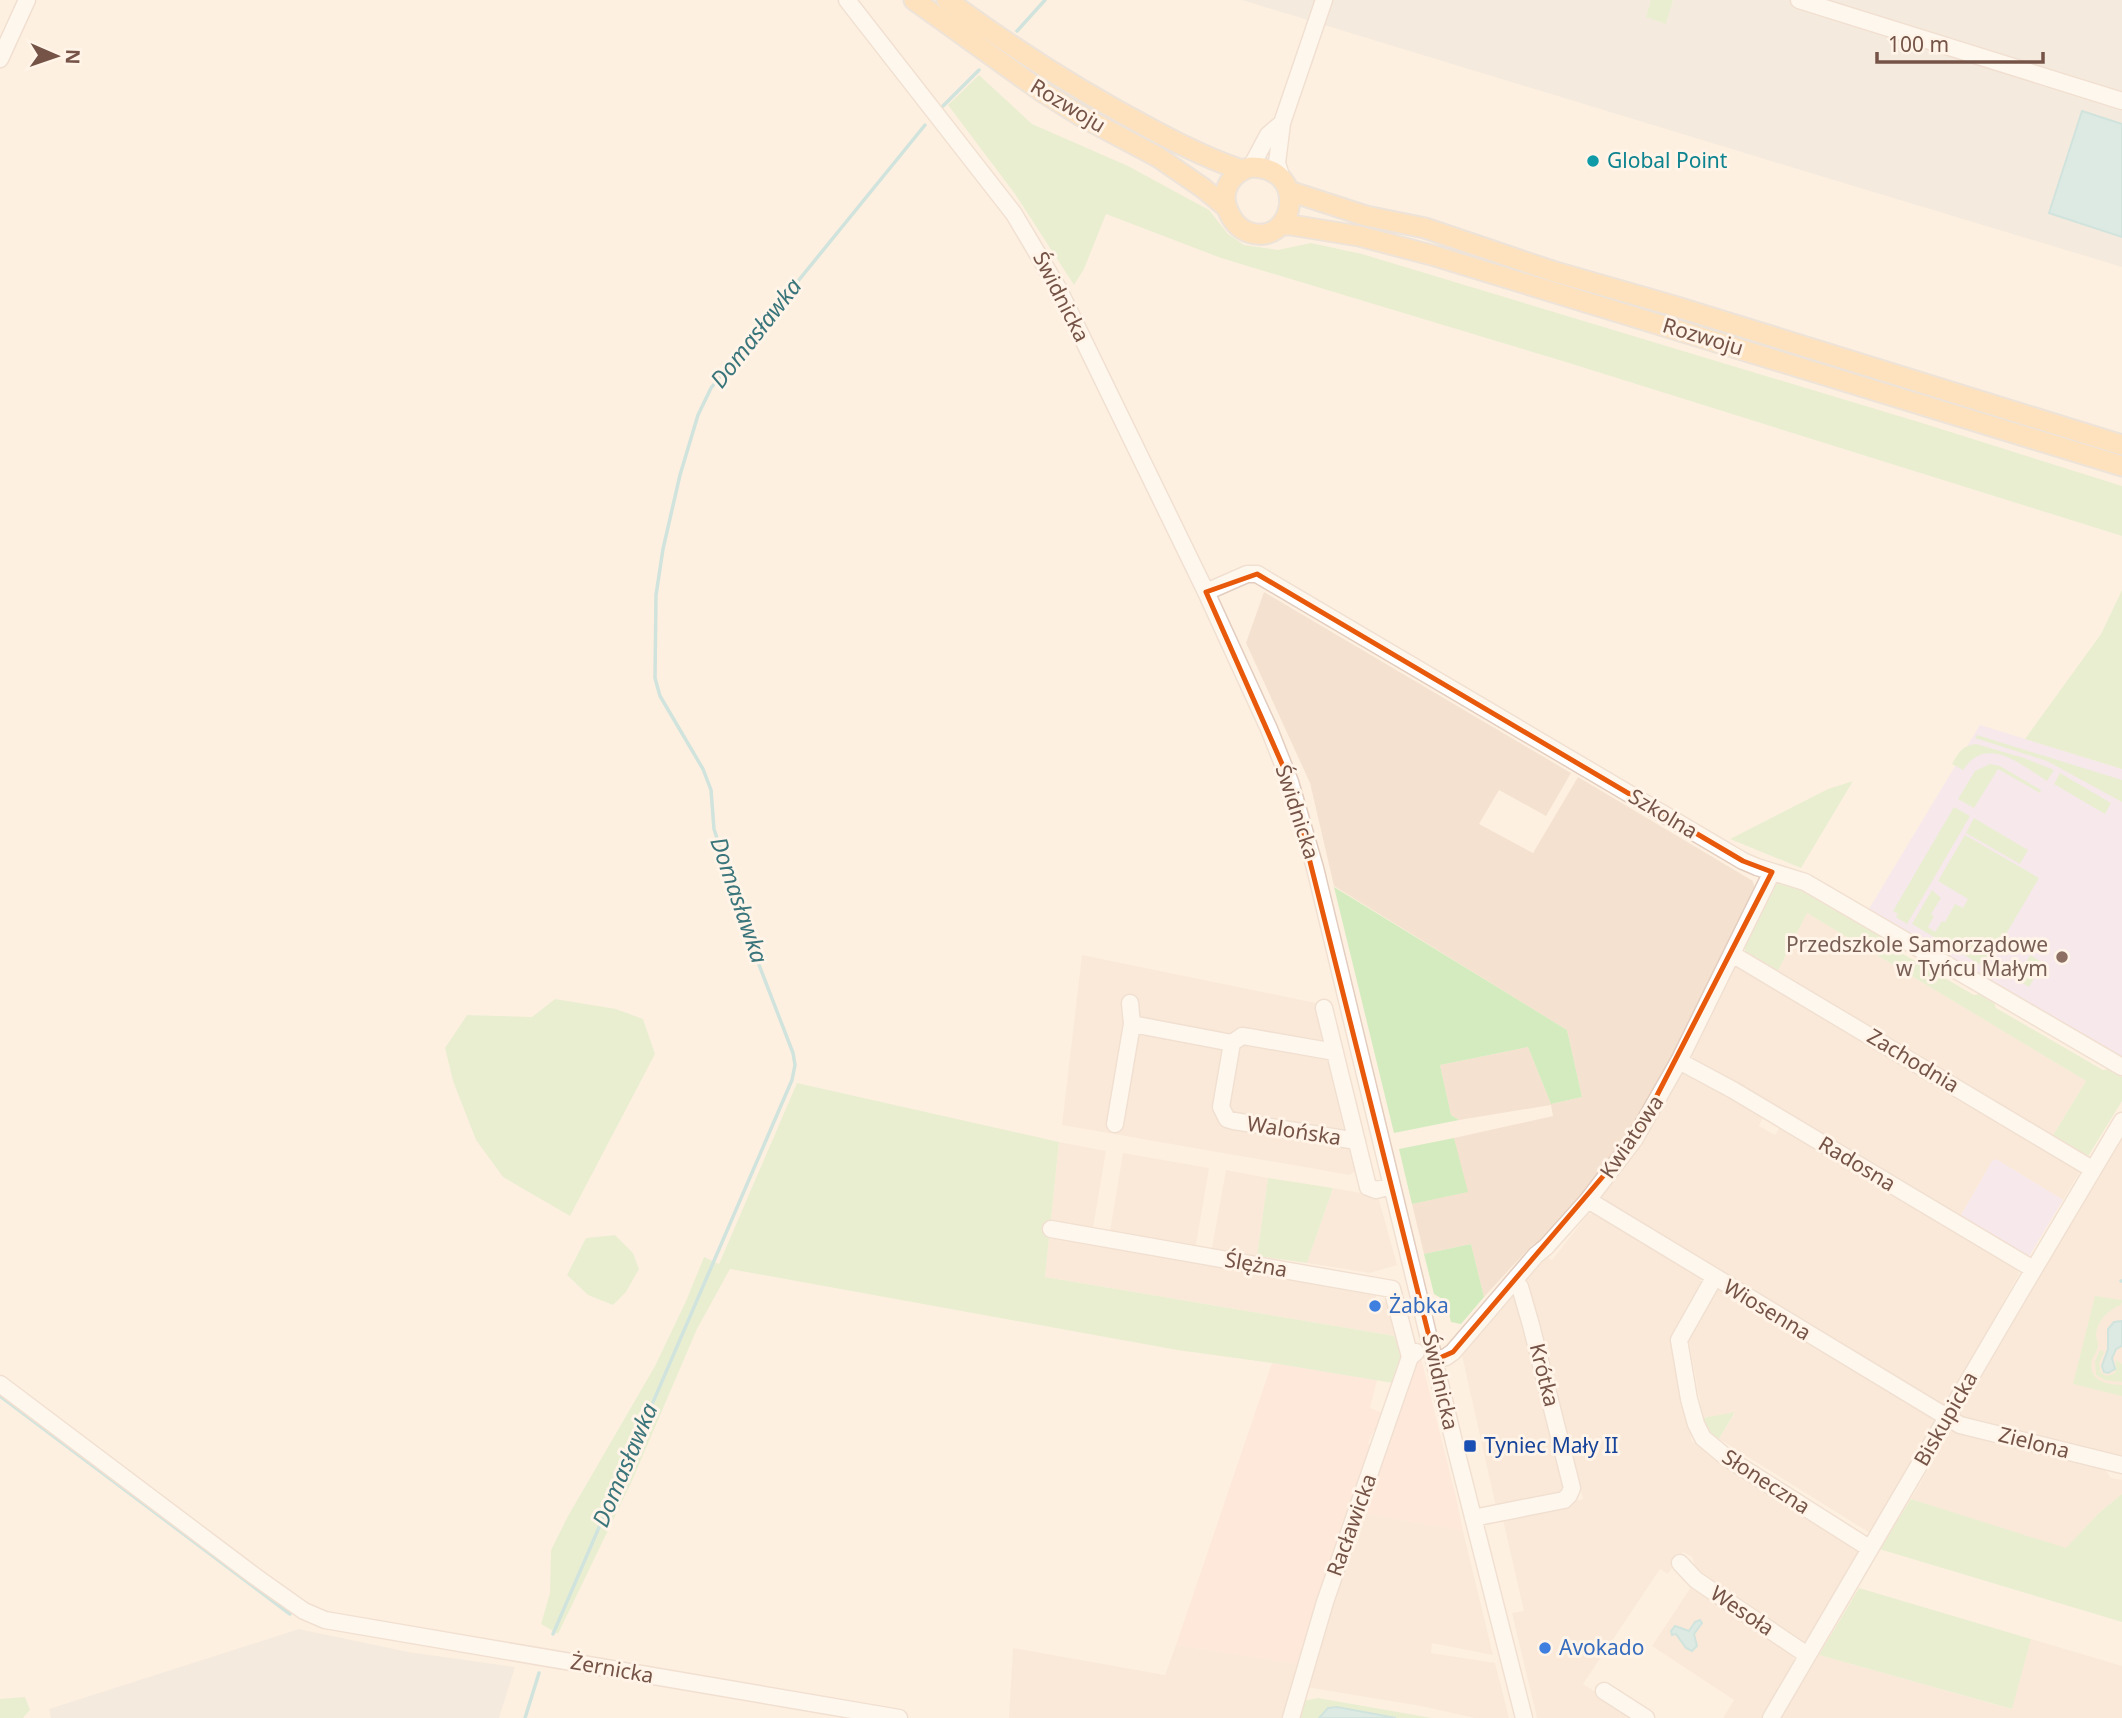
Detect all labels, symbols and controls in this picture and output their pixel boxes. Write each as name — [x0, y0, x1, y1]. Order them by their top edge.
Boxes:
north arrow — [21, 21, 91, 91]
scale bar — [1877, 21, 2043, 65]
text: 100 m — [1888, 30, 1949, 58]
text: N — [60, 48, 86, 65]
street label: Rozwoju — [1026, 72, 1111, 139]
place label: Global Point — [1607, 146, 1728, 174]
marker: Global Point — [1585, 153, 1601, 169]
street label: Świdnicka — [1027, 247, 1097, 346]
water label: Domasławka — [702, 271, 808, 394]
street label: Rozwoju — [1659, 311, 1747, 362]
street label: Świdnicka — [1270, 761, 1326, 863]
street label: Szkolna — [1624, 782, 1703, 845]
water label: Domasławka — [703, 832, 776, 967]
place label: Przedszkole Samorządowe w Tyńcu Małym — [1786, 930, 2048, 982]
marker: Przedszkole Samorządowe w Tyńcu Małym — [2054, 949, 2070, 965]
street label: Zachodnia — [1862, 1022, 1965, 1099]
street label: Kwiatowa — [1593, 1089, 1669, 1184]
street label: Walońska — [1245, 1109, 1343, 1151]
street label: Radosna — [1814, 1129, 1901, 1197]
street label: Ślężna — [1223, 1245, 1290, 1283]
street label: Wiosenna — [1719, 1272, 1816, 1346]
place label: Żabka — [1389, 1291, 1449, 1319]
marker: Żabka — [1367, 1298, 1383, 1314]
street label: Świdnicka — [1416, 1331, 1466, 1433]
street label: Krótka — [1524, 1340, 1566, 1409]
street label: Biskupicka — [1907, 1366, 1983, 1471]
water label: Domasławka — [584, 1398, 664, 1531]
street label: Zielona — [1996, 1420, 2073, 1464]
place label: Tyniec Mały II — [1484, 1431, 1618, 1459]
marker: Tyniec Mały II — [1462, 1438, 1478, 1454]
street label: Słoneczna — [1717, 1442, 1816, 1520]
street label: Racławicka — [1320, 1470, 1383, 1580]
street label: Wesoła — [1705, 1579, 1780, 1642]
place label: Avokado — [1559, 1633, 1644, 1661]
marker: Avokado — [1537, 1640, 1553, 1656]
street label: Żernicka — [568, 1647, 656, 1689]

